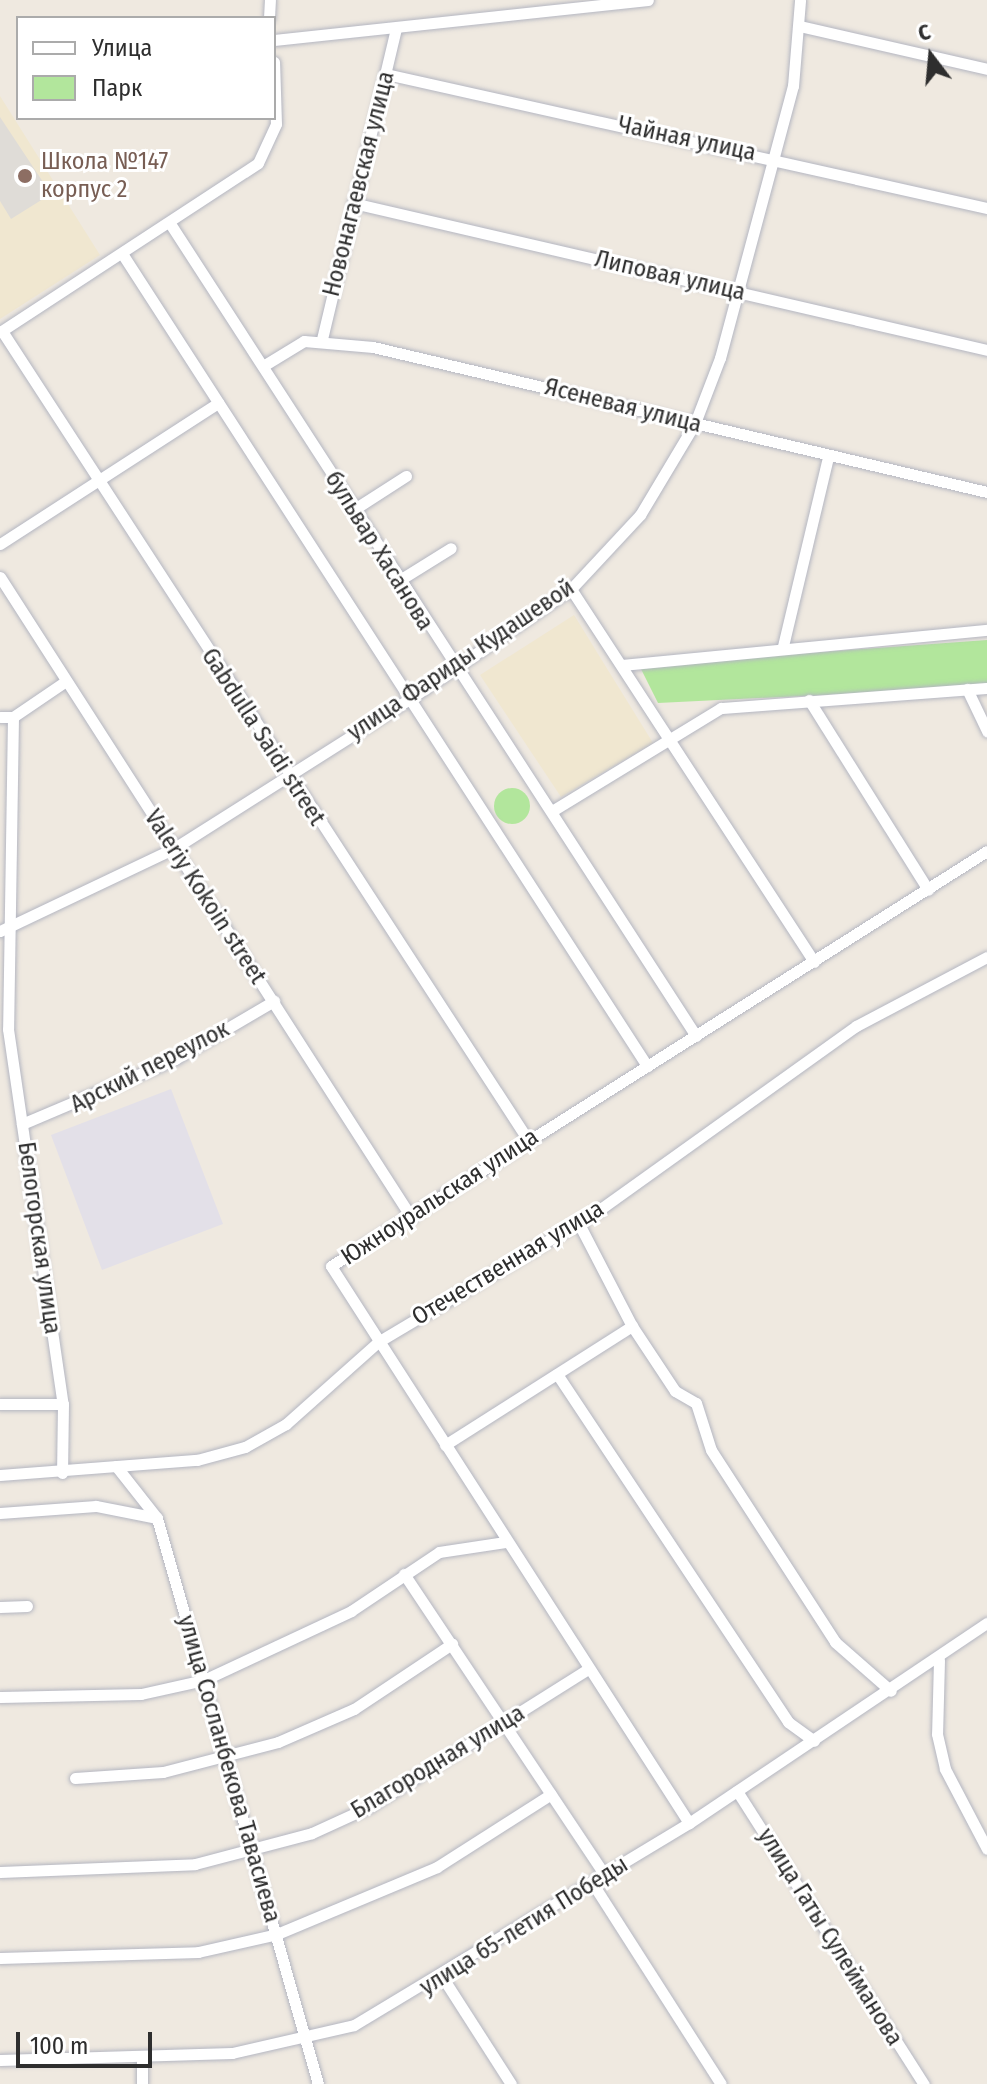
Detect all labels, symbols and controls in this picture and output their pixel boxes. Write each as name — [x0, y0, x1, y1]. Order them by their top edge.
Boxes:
legend — [16, 16, 276, 120]
north arrow — [891, 16, 971, 96]
text: С — [915, 18, 934, 47]
text: Улица — [92, 34, 152, 62]
street label: Новонагаевская улица — [317, 68, 401, 300]
text: Парк — [92, 74, 142, 102]
street label: Чайная улица — [616, 110, 758, 168]
place label: Школа №147 корпус 2 — [41, 148, 168, 204]
marker: Школа №147 корпус 2 — [16, 167, 34, 185]
street label: Липовая улица — [592, 245, 748, 307]
street label: Ясеневая улица — [542, 373, 704, 439]
street label: бульвар Хасанова — [318, 466, 440, 636]
street label: улица Фариды Кудашевой — [342, 573, 580, 747]
street label: Gabdulla Saidi street — [195, 643, 331, 831]
street label: Valeriy Kokoin street — [138, 804, 272, 990]
street label: Арский переулок — [66, 1015, 234, 1119]
street label: Южноуральская улица — [336, 1123, 544, 1271]
street label: Белогорская улица — [11, 1140, 67, 1336]
street label: Отечественная улица — [407, 1194, 609, 1332]
street label: улица Сосланбекова Тавасиева — [171, 1612, 287, 1926]
street label: Благородная улица — [346, 1699, 530, 1825]
street label: улица Гаты Сулейманова — [751, 1823, 909, 2051]
street label: улица 65-летия Победы — [415, 1850, 633, 2002]
scale bar — [20, 2016, 156, 2066]
text: 100 m — [30, 2032, 88, 2060]

